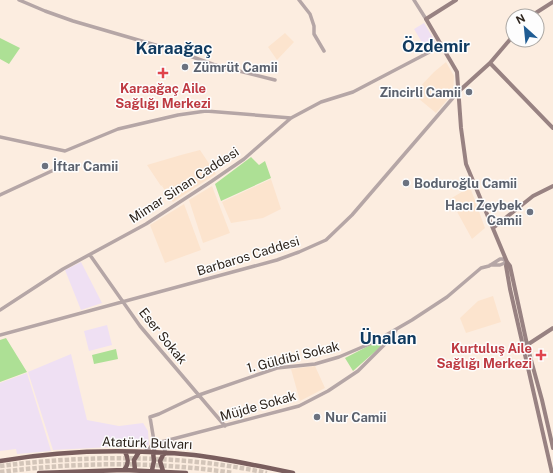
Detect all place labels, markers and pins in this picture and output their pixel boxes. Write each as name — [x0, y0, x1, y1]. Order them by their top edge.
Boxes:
place label: Zümrüt Camii — [193, 60, 278, 75]
marker: Zümrüt Camii — [180, 62, 190, 72]
marker: Karaağaç Aile Sağlığı Merkezi — [157, 67, 169, 79]
place label: Karaağaç Aile Sağlığı Merkezi — [115, 81, 211, 111]
place label: Zincirli Camii — [379, 85, 461, 100]
marker: Zincirli Camii — [464, 87, 474, 97]
place label: İftar Camii — [53, 158, 118, 174]
marker: İftar Camii — [40, 161, 50, 171]
place label: Boduroğlu Camii — [414, 176, 517, 191]
marker: Boduroğlu Camii — [401, 178, 411, 188]
place label: Hacı Zeybek Camii — [445, 198, 522, 228]
marker: Hacı Zeybek Camii — [525, 207, 535, 217]
place label: Kurtuluş Aile Sağlığı Merkezi — [436, 341, 532, 371]
marker: Kurtuluş Aile Sağlığı Merkezi — [535, 349, 547, 361]
place label: Nur Camii — [325, 410, 386, 425]
marker: Nur Camii — [312, 412, 322, 422]

